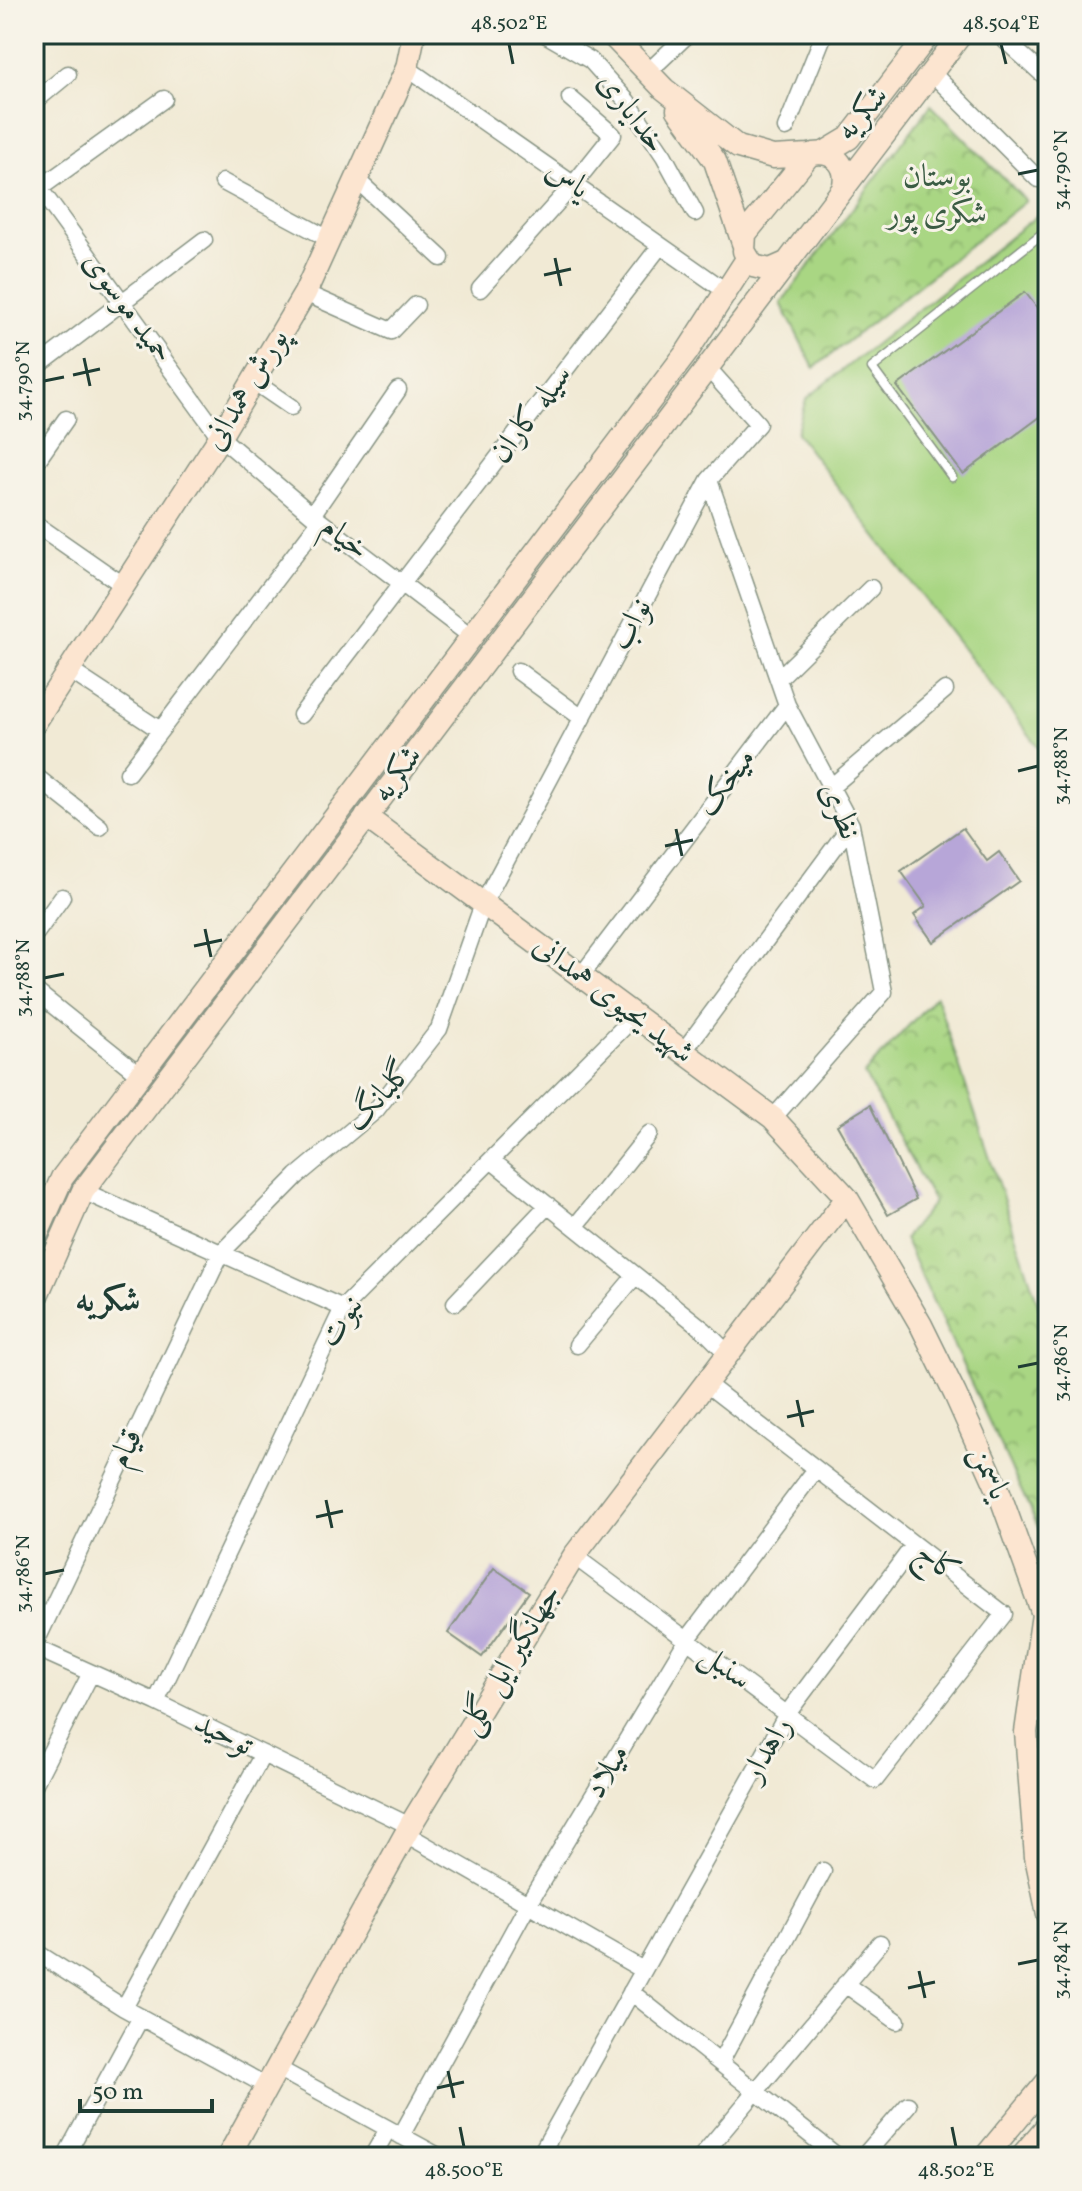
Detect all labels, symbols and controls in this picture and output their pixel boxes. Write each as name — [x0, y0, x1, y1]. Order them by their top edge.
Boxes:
text: 48.502°E — [470, 10, 548, 38]
text: 48.504°E — [962, 10, 1040, 38]
street label: خدایاری — [586, 63, 676, 163]
street label: شکریه — [826, 76, 900, 152]
text: 34.790°N — [1048, 129, 1076, 210]
street label: یاس — [536, 149, 600, 212]
park label: بوستان شکری پور — [884, 156, 987, 237]
street label: حمید موسوی — [71, 243, 183, 373]
street label: پورش همدانی — [193, 319, 302, 459]
text: 34.790°N — [10, 340, 38, 421]
street label: سیله کاران — [480, 356, 584, 474]
street label: خیام — [309, 506, 377, 574]
street label: نواب — [600, 591, 664, 659]
text: 34.788°N — [1048, 727, 1076, 805]
street label: شکریه — [362, 737, 434, 813]
street label: میخک — [687, 739, 767, 827]
street label: نظری — [807, 775, 871, 847]
street label: شهید یحیوی همدانی — [523, 925, 703, 1075]
text: 34.788°N — [10, 939, 38, 1017]
street label: گلبانگ — [335, 1051, 424, 1142]
district label: شکریه — [75, 1278, 141, 1325]
street label: نبوت — [309, 1287, 375, 1357]
text: 34.786°N — [1048, 1324, 1076, 1402]
street label: قیام — [99, 1422, 158, 1477]
street label: یاسمن — [958, 1439, 1021, 1509]
street label: کاج — [904, 1532, 969, 1597]
text: 34.786°N — [10, 1535, 38, 1613]
street label: جهانگیر ایل گلی — [448, 1575, 574, 1744]
street label: سنبل — [690, 1634, 760, 1702]
street label: توحید — [186, 1702, 261, 1769]
street label: راهدار — [730, 1709, 804, 1793]
street label: میلاد — [575, 1736, 641, 1808]
text: 34.784°N — [1048, 1920, 1076, 1999]
scale bar — [80, 2063, 212, 2113]
text: 50 m — [92, 2076, 144, 2110]
text: 48.500°E — [425, 2157, 503, 2185]
text: 48.502°E — [917, 2157, 995, 2185]

